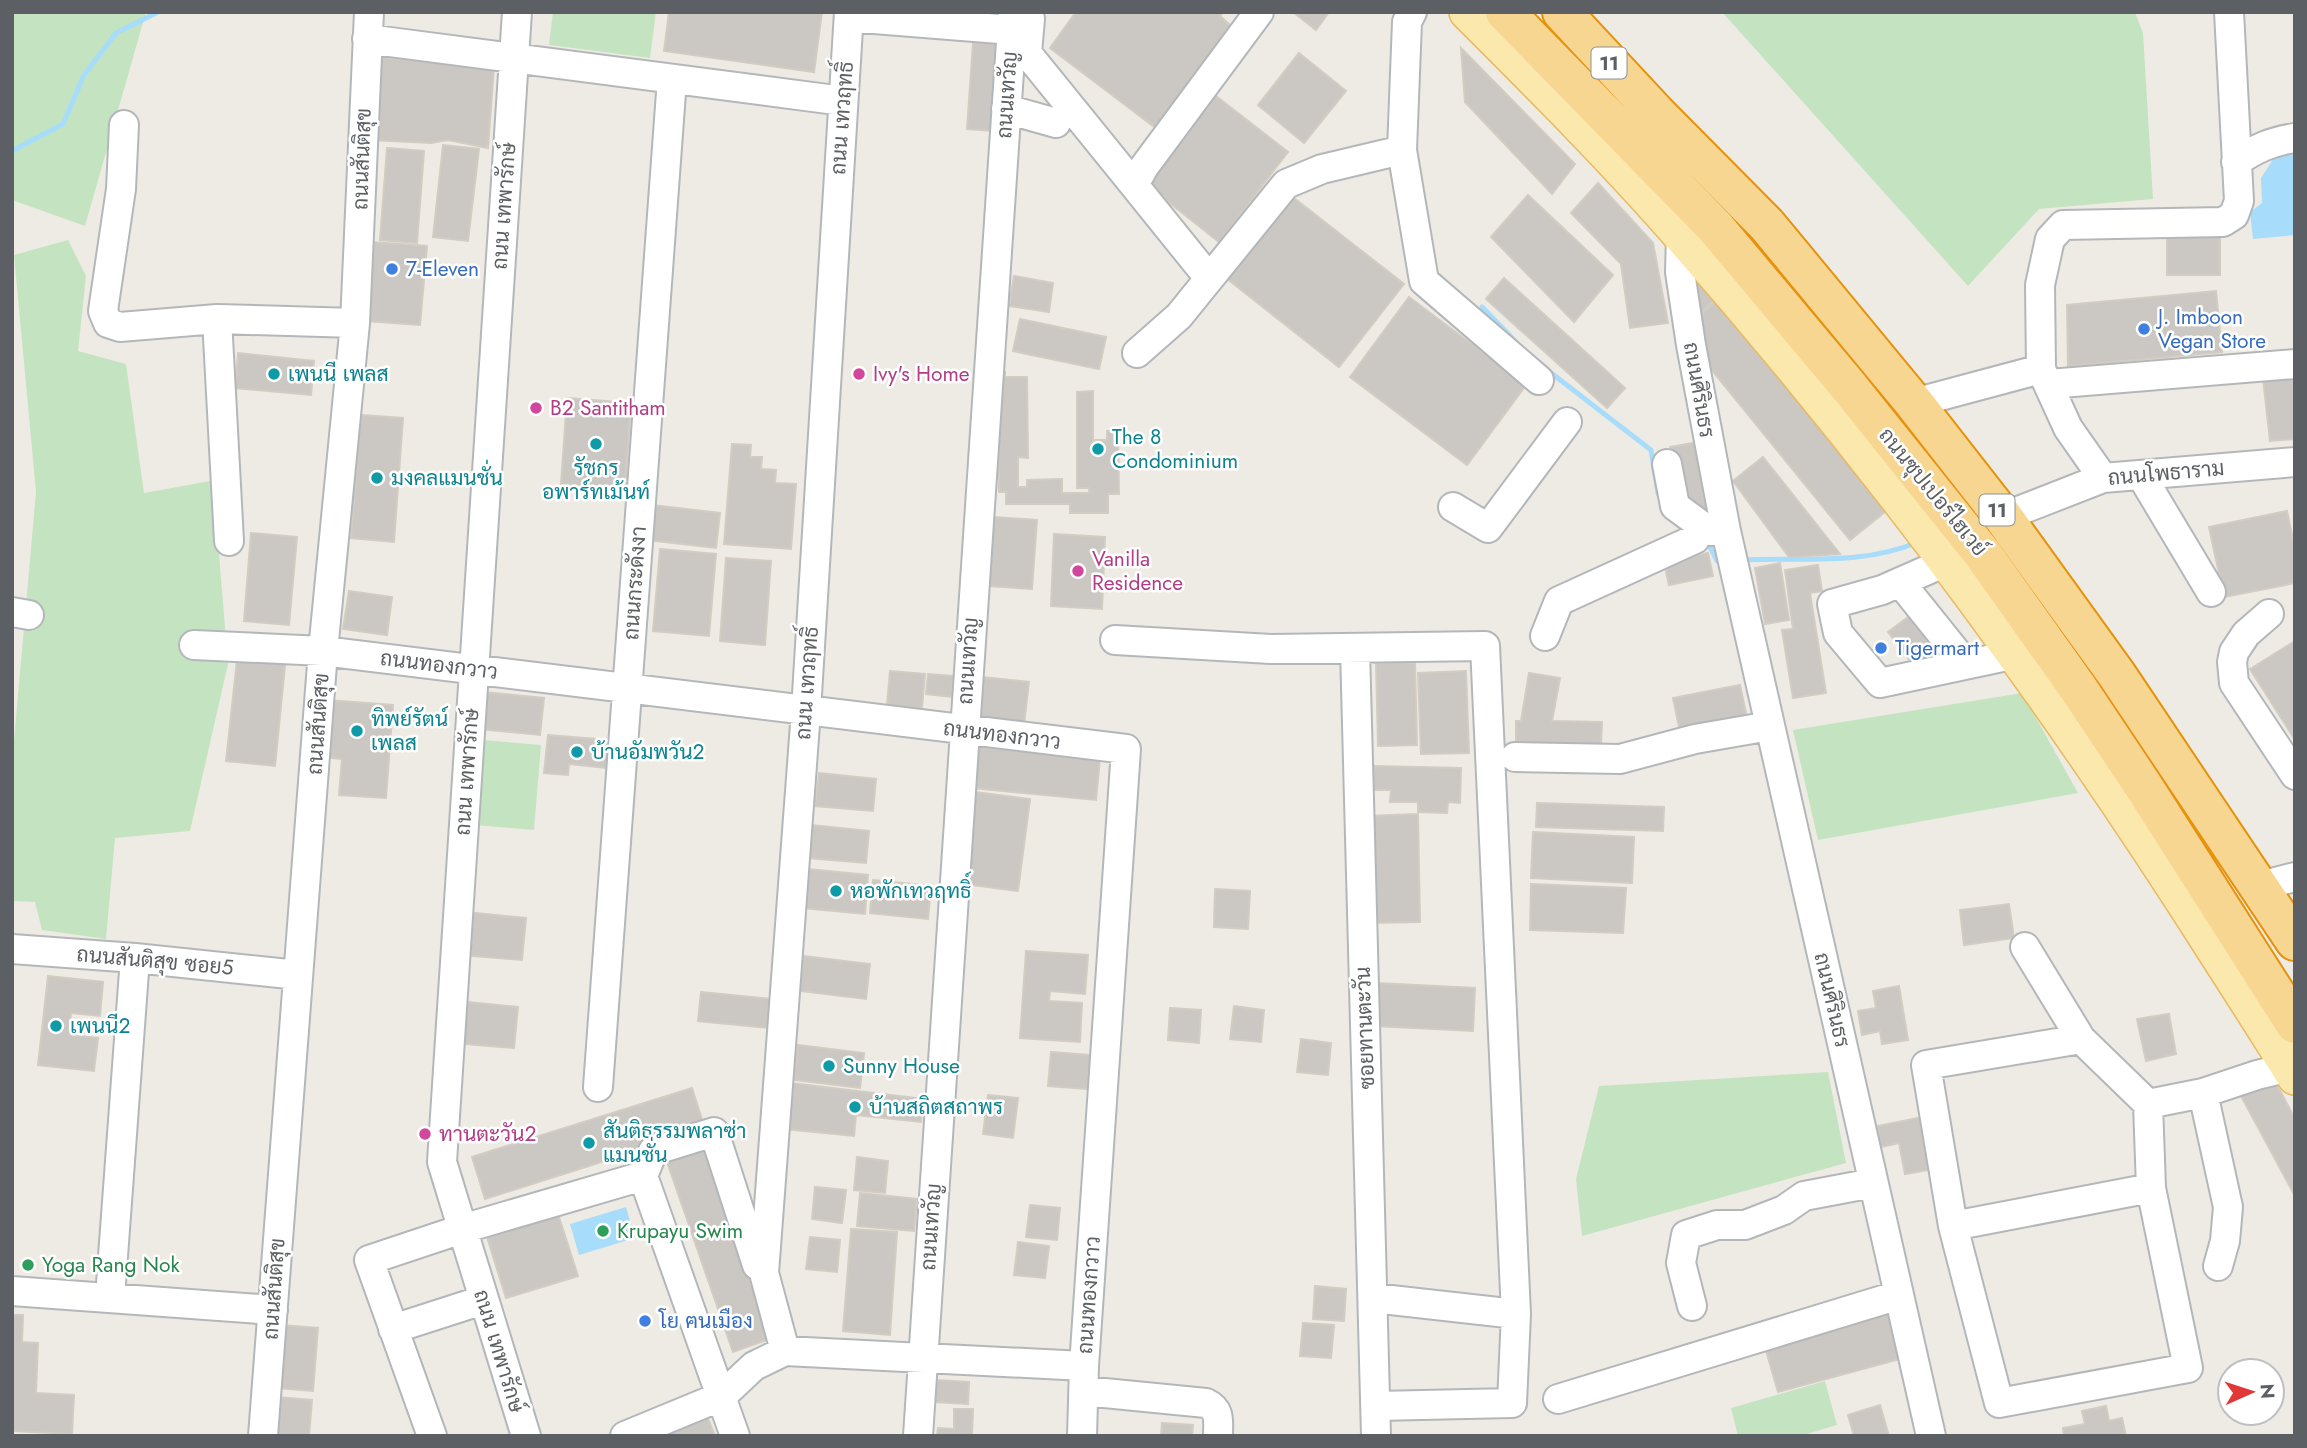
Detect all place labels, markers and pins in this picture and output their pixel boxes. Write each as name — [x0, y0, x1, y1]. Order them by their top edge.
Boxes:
place label: 7-Eleven — [406, 254, 479, 284]
marker: 7-Eleven — [384, 261, 400, 277]
place label: J. Imboon Vegan Store — [2155, 302, 2266, 356]
marker: J. Imboon Vegan Store — [2136, 321, 2152, 337]
place label: เพนนี เพลส — [288, 359, 389, 389]
place label: Ivy's Home — [873, 359, 970, 389]
marker: เพนนี เพลส — [266, 366, 282, 382]
marker: Ivy's Home — [851, 366, 867, 382]
place label: B2 Santitham — [550, 393, 666, 423]
marker: B2 Santitham — [528, 400, 544, 416]
place label: The 8 Condominium — [1112, 422, 1238, 476]
marker: รัชกร อพาร์ทเม้นท์ — [588, 436, 604, 452]
marker: The 8 Condominium — [1090, 441, 1106, 457]
place label: รัชกร อพาร์ทเม้นท์ — [542, 453, 650, 507]
place label: มงคลแมนชั่น — [391, 459, 503, 493]
marker: มงคลแมนชั่น — [369, 470, 385, 486]
place label: Vanilla Residence — [1092, 544, 1183, 598]
marker: Vanilla Residence — [1070, 563, 1086, 579]
place label: Tigermart — [1895, 633, 1979, 663]
marker: Tigermart — [1873, 640, 1889, 656]
place label: ทิพย์รัตน์ เพลส — [371, 704, 448, 758]
marker: ทิพย์รัตน์ เพลส — [349, 723, 365, 739]
place label: บ้านอัมพวัน2 — [591, 737, 705, 767]
marker: บ้านอัมพวัน2 — [569, 744, 585, 760]
place label: หอพักเทวฤทธิ์ — [850, 871, 971, 906]
marker: หอพักเทวฤทธิ์ — [828, 883, 844, 899]
place label: เพนนี2 — [70, 1011, 130, 1041]
marker: เพนนี2 — [48, 1018, 64, 1034]
place label: Sunny House — [843, 1051, 960, 1081]
marker: Sunny House — [821, 1058, 837, 1074]
place label: บ้านสถิตสถาพร — [869, 1092, 1003, 1122]
marker: บ้านสถิตสถาพร — [847, 1099, 863, 1115]
place label: สันติธรรมพลาซ่า แมนชั่น — [603, 1116, 747, 1170]
place label: ทานตะวัน2 — [439, 1119, 536, 1149]
marker: ทานตะวัน2 — [417, 1126, 433, 1142]
marker: สันติธรรมพลาซ่า แมนชั่น — [581, 1135, 597, 1151]
place label: Krupayu Swim — [617, 1216, 743, 1246]
marker: Krupayu Swim — [595, 1223, 611, 1239]
place label: Yoga Rang Nok — [42, 1250, 180, 1280]
marker: Yoga Rang Nok — [20, 1257, 36, 1273]
place label: โย ฅนเมือง — [658, 1306, 753, 1336]
marker: โย ฅนเมือง — [637, 1313, 653, 1329]

